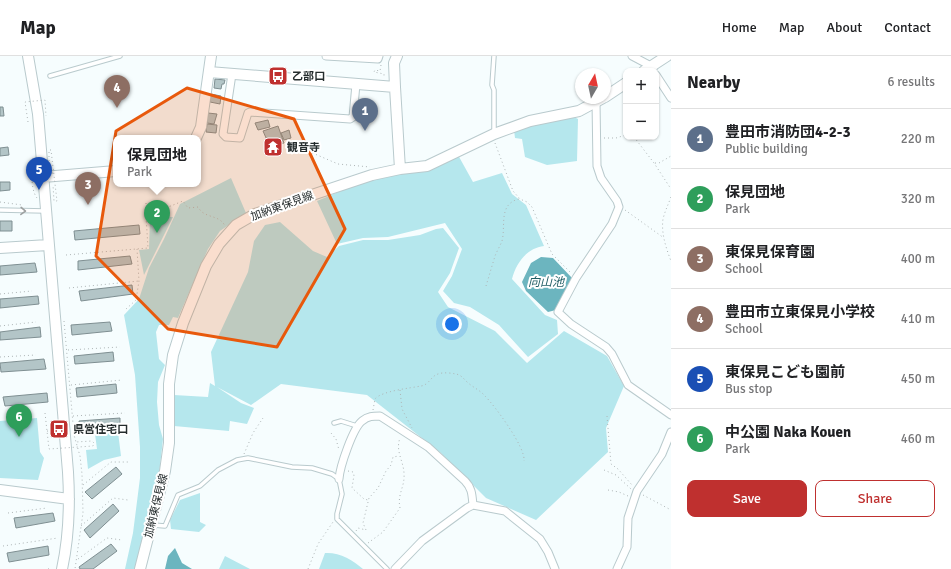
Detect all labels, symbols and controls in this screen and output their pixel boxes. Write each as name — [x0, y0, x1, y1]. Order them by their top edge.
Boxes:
text: Map — [20, 16, 56, 40]
text: Home — [722, 19, 757, 36]
text: Map — [779, 19, 804, 36]
text: About — [826, 19, 862, 36]
text: Contact — [884, 19, 931, 36]
bus stop icon: 乙部口 — [267, 65, 289, 87]
north arrow — [575, 68, 611, 104]
map controls — [623, 68, 659, 140]
button: + — [623, 68, 659, 104]
place label: 乙部口 — [292, 70, 325, 83]
text: Nearby — [687, 72, 740, 93]
text: 6 results — [887, 74, 935, 90]
pin: 4 — [104, 75, 130, 108]
pin: 1 — [352, 98, 378, 131]
button: − — [623, 104, 659, 140]
text: 豊田市消防団4-2-3 — [725, 123, 851, 141]
text: 1 — [696, 131, 704, 147]
text: 220 m — [901, 131, 935, 147]
popup — [113, 135, 201, 187]
temple icon: 観音寺 — [262, 136, 284, 158]
place label: 観音寺 — [287, 141, 320, 154]
text: Public building — [725, 141, 808, 157]
text: 保見団地 — [127, 146, 187, 164]
pin: 5 — [26, 157, 52, 190]
text: Park — [127, 164, 152, 180]
pin: 3 — [75, 172, 101, 205]
text: 保見団地 — [725, 183, 785, 201]
street label: 加納東保見線 — [249, 189, 315, 223]
text: 2 — [696, 191, 704, 207]
text: 320 m — [901, 191, 935, 207]
pin: 2 — [144, 200, 170, 233]
text: Park — [725, 201, 750, 217]
one-way arrow — [20, 207, 26, 215]
text: 東保見保育園 — [725, 243, 815, 261]
text: 3 — [696, 251, 704, 267]
text: 400 m — [901, 251, 935, 267]
text: School — [725, 261, 763, 277]
water label: 向山池 — [528, 275, 565, 290]
text: 豊田市立東保見小学校 — [725, 303, 875, 321]
text: 4 — [696, 311, 704, 327]
text: 410 m — [901, 311, 935, 327]
your location — [442, 314, 462, 334]
text: School — [725, 321, 763, 337]
text: 東保見こども園前 — [725, 363, 845, 381]
text: 5 — [696, 371, 704, 387]
text: 450 m — [901, 371, 935, 387]
text: Bus stop — [725, 381, 772, 397]
pin: 6 — [6, 404, 32, 437]
bus stop icon: 県営住宅口 — [48, 418, 70, 440]
place label: 県営住宅口 — [73, 423, 128, 436]
text: 中公園 Naka Kouen — [725, 423, 851, 441]
text: 6 — [696, 431, 704, 447]
text: 460 m — [901, 431, 935, 447]
text: Park — [725, 441, 750, 457]
street label: 加納東保見線 — [142, 472, 170, 540]
button: Save — [687, 480, 807, 517]
button: Share — [815, 480, 935, 517]

